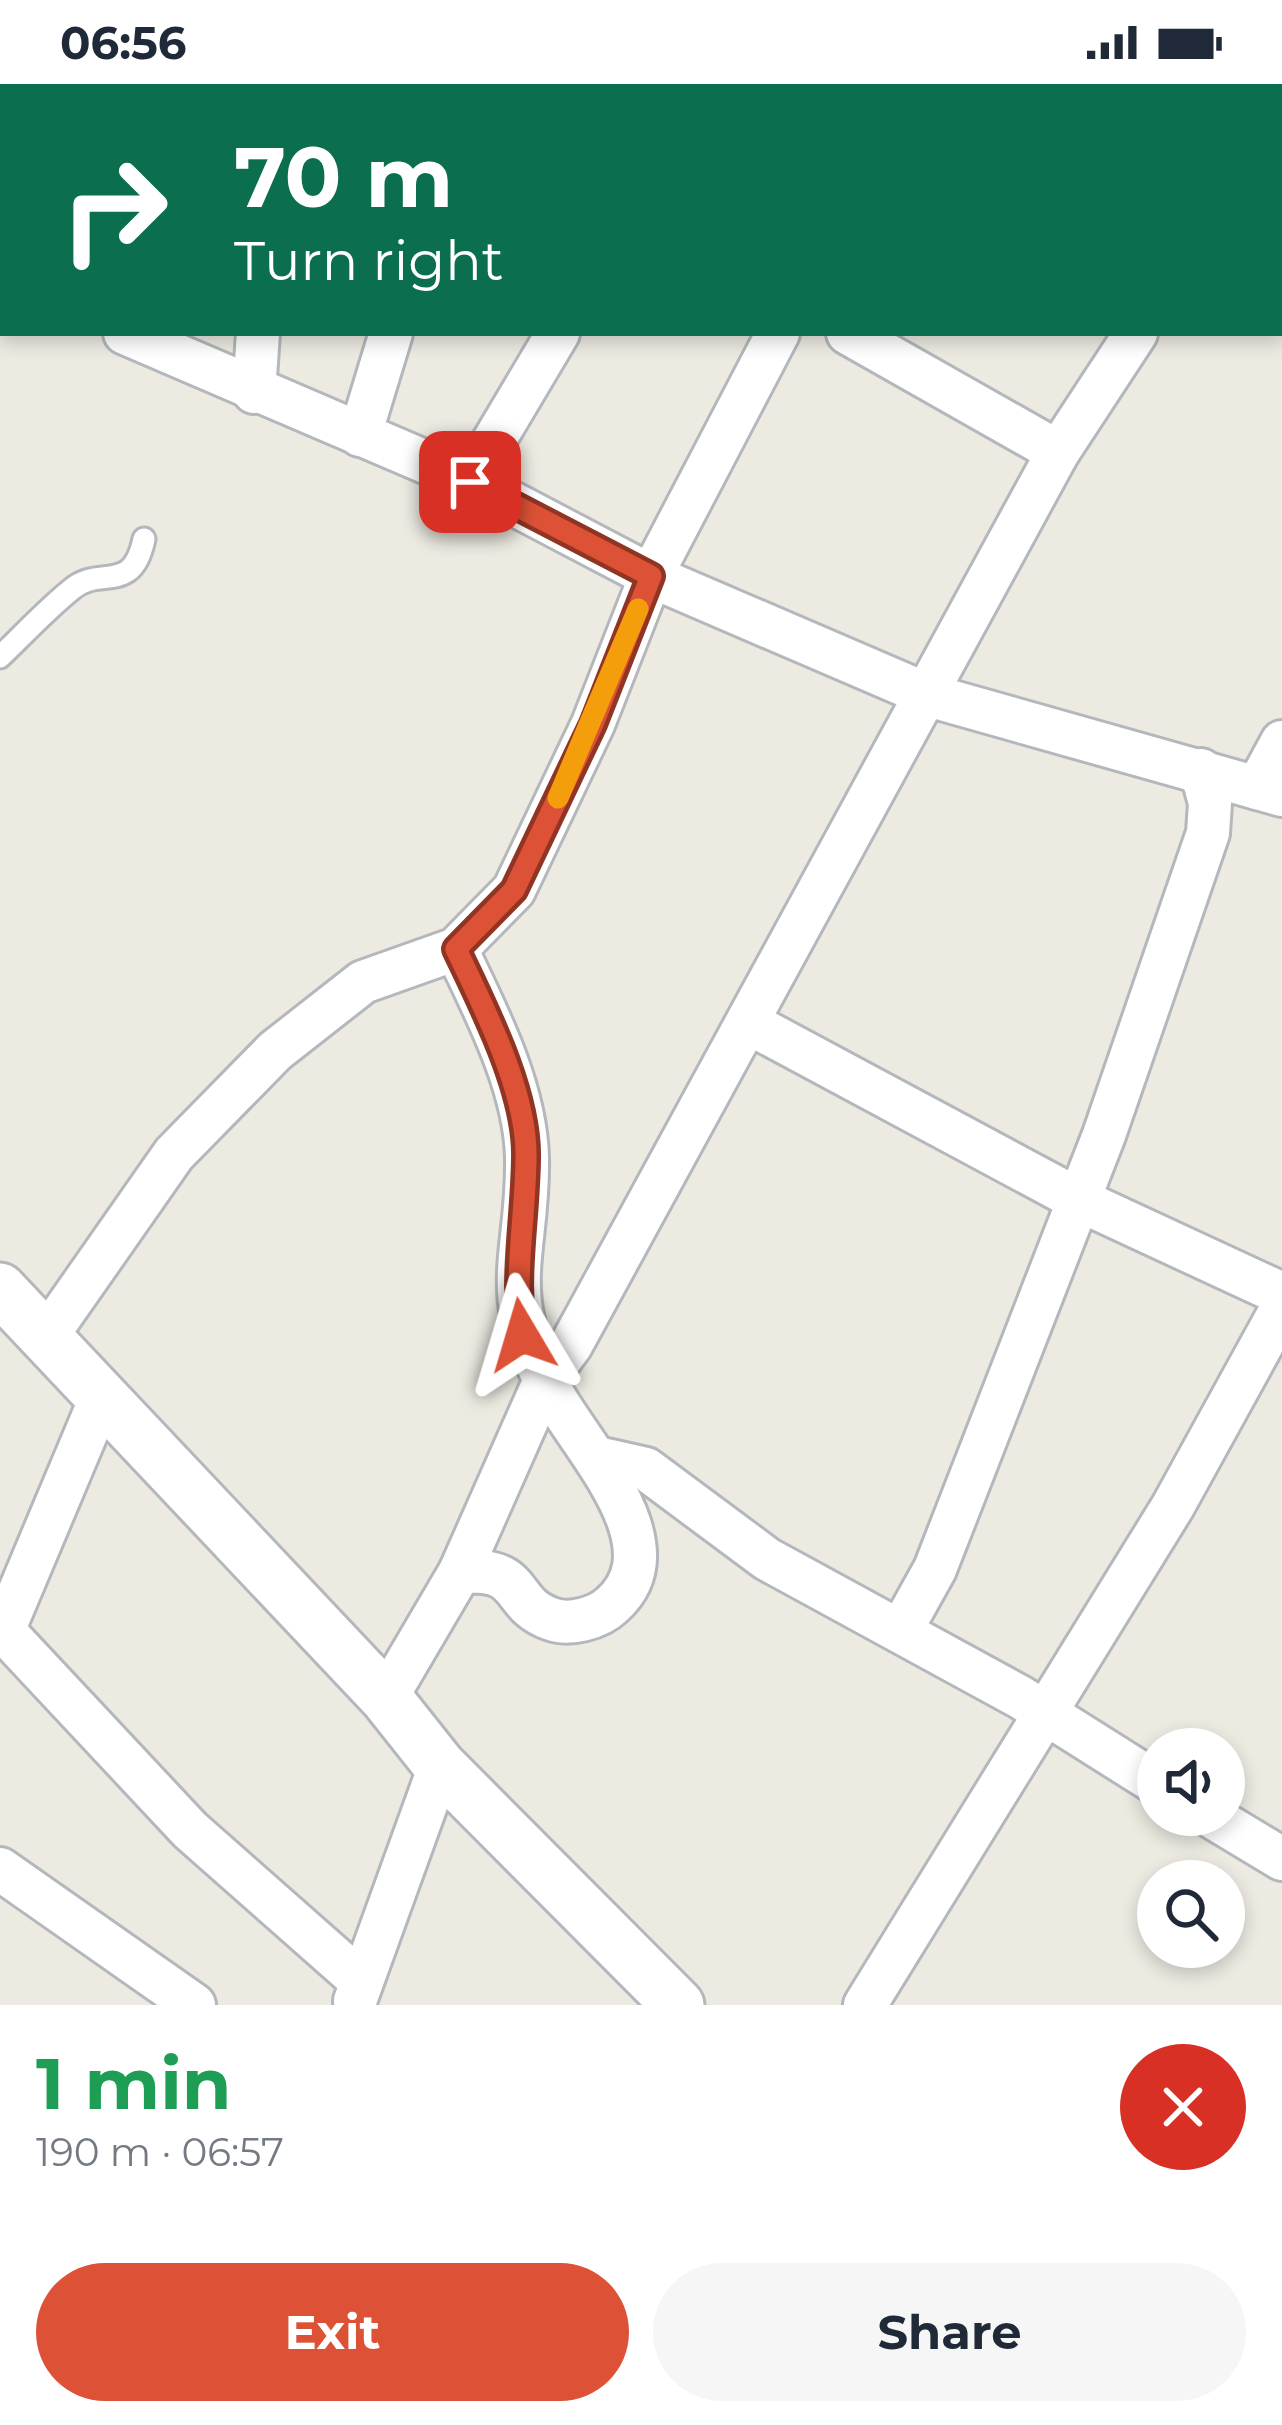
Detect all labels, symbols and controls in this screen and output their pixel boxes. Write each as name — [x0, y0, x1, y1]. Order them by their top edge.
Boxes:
text: 06:56 — [60, 15, 186, 70]
text: 70 m — [234, 126, 453, 228]
icon: right — [36, 132, 192, 288]
text: Turn right — [234, 228, 504, 294]
pin — [419, 431, 521, 533]
icon: arrive — [437, 449, 503, 515]
position arrow — [459, 1272, 585, 1398]
map controls — [1137, 1728, 1245, 1968]
button: sound — [1137, 1728, 1245, 1836]
button: search — [1137, 1860, 1245, 1968]
text: 1 min — [36, 2039, 232, 2127]
button: close — [1120, 2044, 1246, 2170]
text: 190 m · 06:57 — [36, 2128, 284, 2176]
button: Exit — [36, 2263, 629, 2401]
button: Share — [653, 2263, 1246, 2401]

